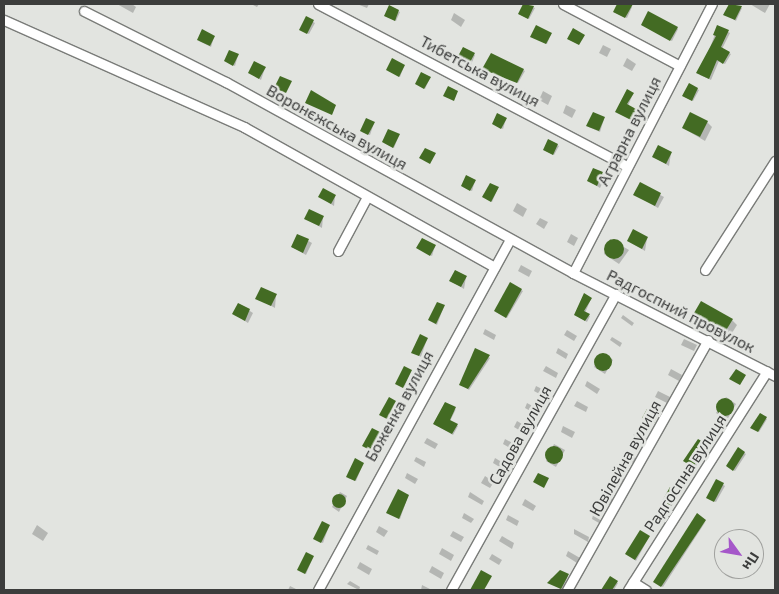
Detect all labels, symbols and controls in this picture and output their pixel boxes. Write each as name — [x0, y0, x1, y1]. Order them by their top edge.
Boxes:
street label: Тибетська вулиця — [417, 31, 543, 111]
street label: Аграрна вулиця — [593, 73, 665, 189]
street label: Воронєжська вулиця — [263, 80, 411, 174]
street label: Радгоспний провулок — [604, 265, 758, 357]
street label: Боженка вулиця — [361, 347, 437, 465]
street label: Садова вулиця — [485, 382, 555, 488]
street label: Ювілейна вулиця — [585, 397, 665, 519]
street label: Радгоспна вулиця — [640, 411, 730, 535]
north arrow — [714, 529, 764, 579]
text: Пн — [739, 549, 763, 574]

